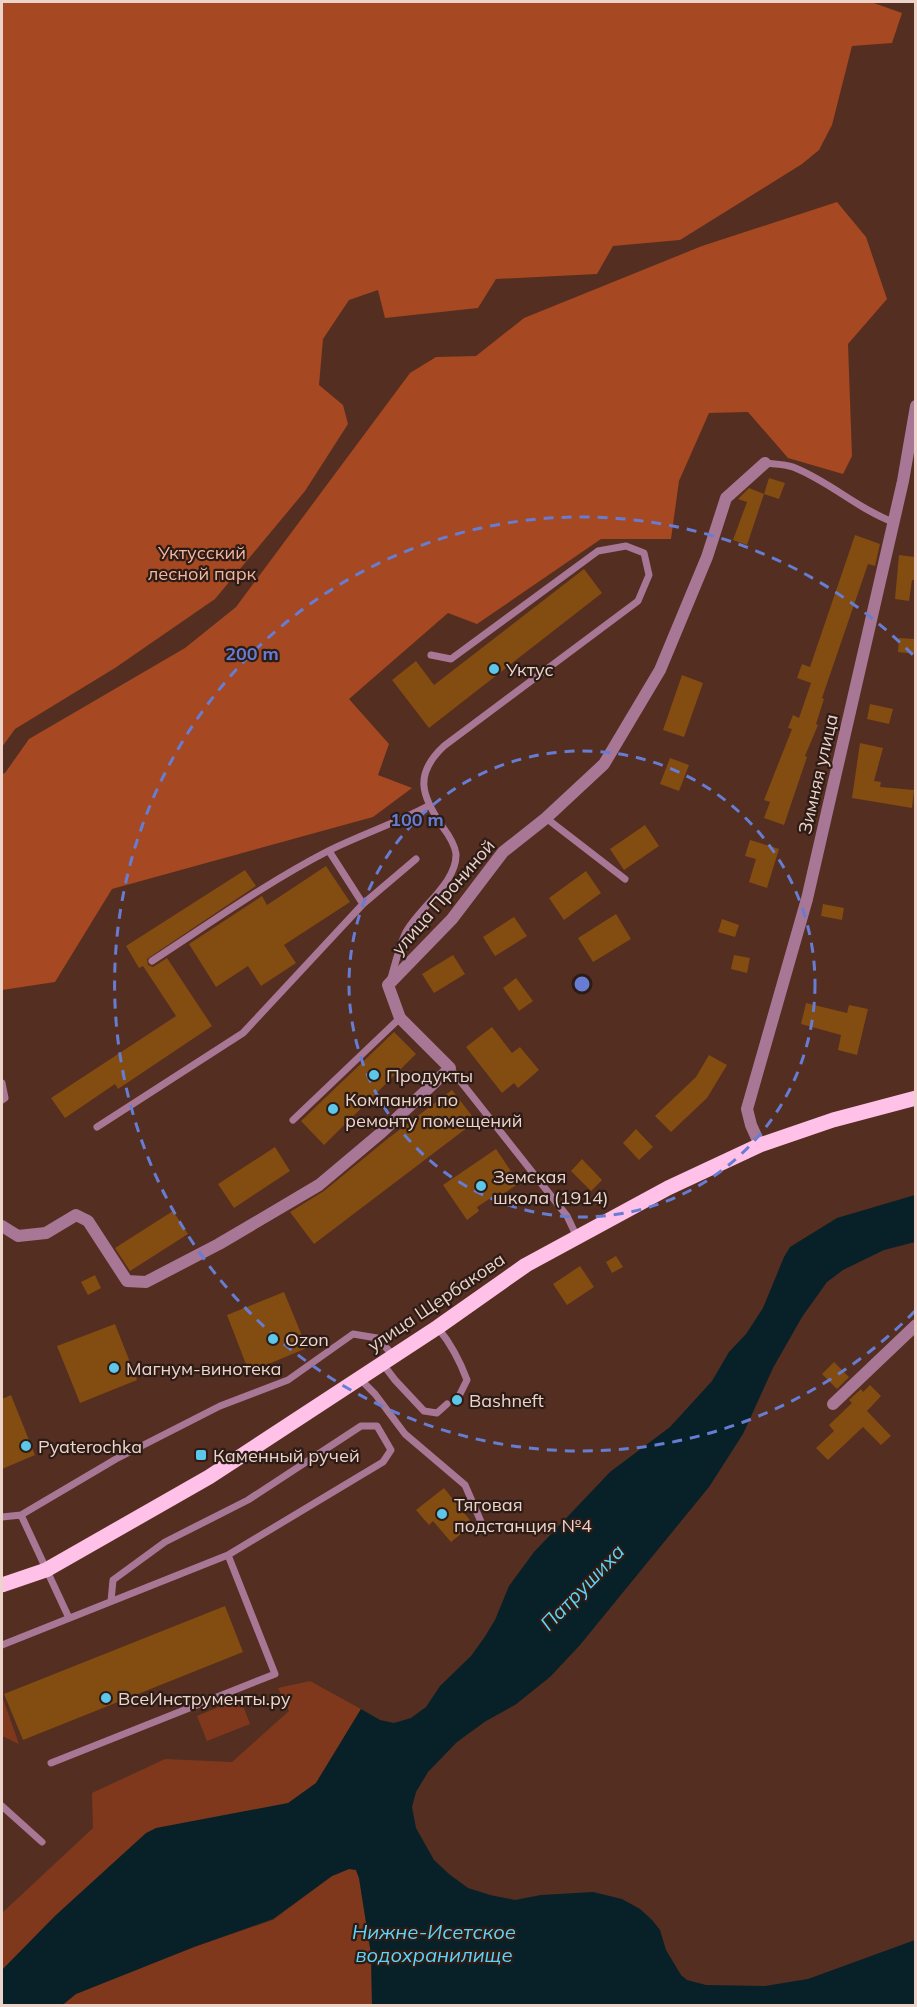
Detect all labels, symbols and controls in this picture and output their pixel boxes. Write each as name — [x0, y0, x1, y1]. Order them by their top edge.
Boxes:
park label: Уктусский лесной парк — [148, 541, 257, 585]
text: 200 m — [225, 642, 279, 665]
place label: Уктус — [505, 658, 554, 681]
marker: Уктус — [487, 662, 501, 676]
street label: Зимняя улица — [793, 712, 843, 836]
text: 100 m — [390, 808, 444, 831]
street label: улица Прониной — [387, 834, 499, 960]
centre of rings — [572, 974, 592, 994]
place label: Продукты — [386, 1064, 473, 1087]
marker: Продукты — [367, 1068, 381, 1082]
place label: Компания по ремонту помещений — [345, 1088, 523, 1132]
marker: Компания по ремонту помещений — [326, 1102, 340, 1116]
place label: Земская школа (1914) — [493, 1165, 609, 1209]
marker: Земская школа (1914) — [474, 1179, 488, 1193]
street label: улица Щербакова — [363, 1247, 509, 1357]
place label: Ozon — [285, 1328, 329, 1351]
marker: Ozon — [266, 1332, 280, 1346]
place label: Магнум-винотека — [126, 1357, 282, 1380]
marker: Магнум-винотека — [107, 1361, 121, 1375]
place label: Bashneft — [469, 1389, 544, 1412]
marker: Bashneft — [450, 1393, 464, 1407]
place label: Pyaterochka — [38, 1435, 142, 1458]
marker: Pyaterochka — [19, 1439, 33, 1453]
place label: Каменный ручей — [213, 1444, 360, 1467]
marker: Каменный ручей — [194, 1448, 208, 1462]
place label: Тяговая подстанция №4 — [454, 1493, 592, 1537]
marker: Тяговая подстанция №4 — [435, 1507, 449, 1521]
water label: Патрушиха — [535, 1538, 629, 1636]
place label: ВсеИнструменты.ру — [118, 1687, 291, 1710]
marker: ВсеИнструменты.ру — [99, 1691, 113, 1705]
water label: Нижне-Исетское водохранилище — [352, 1919, 516, 1967]

